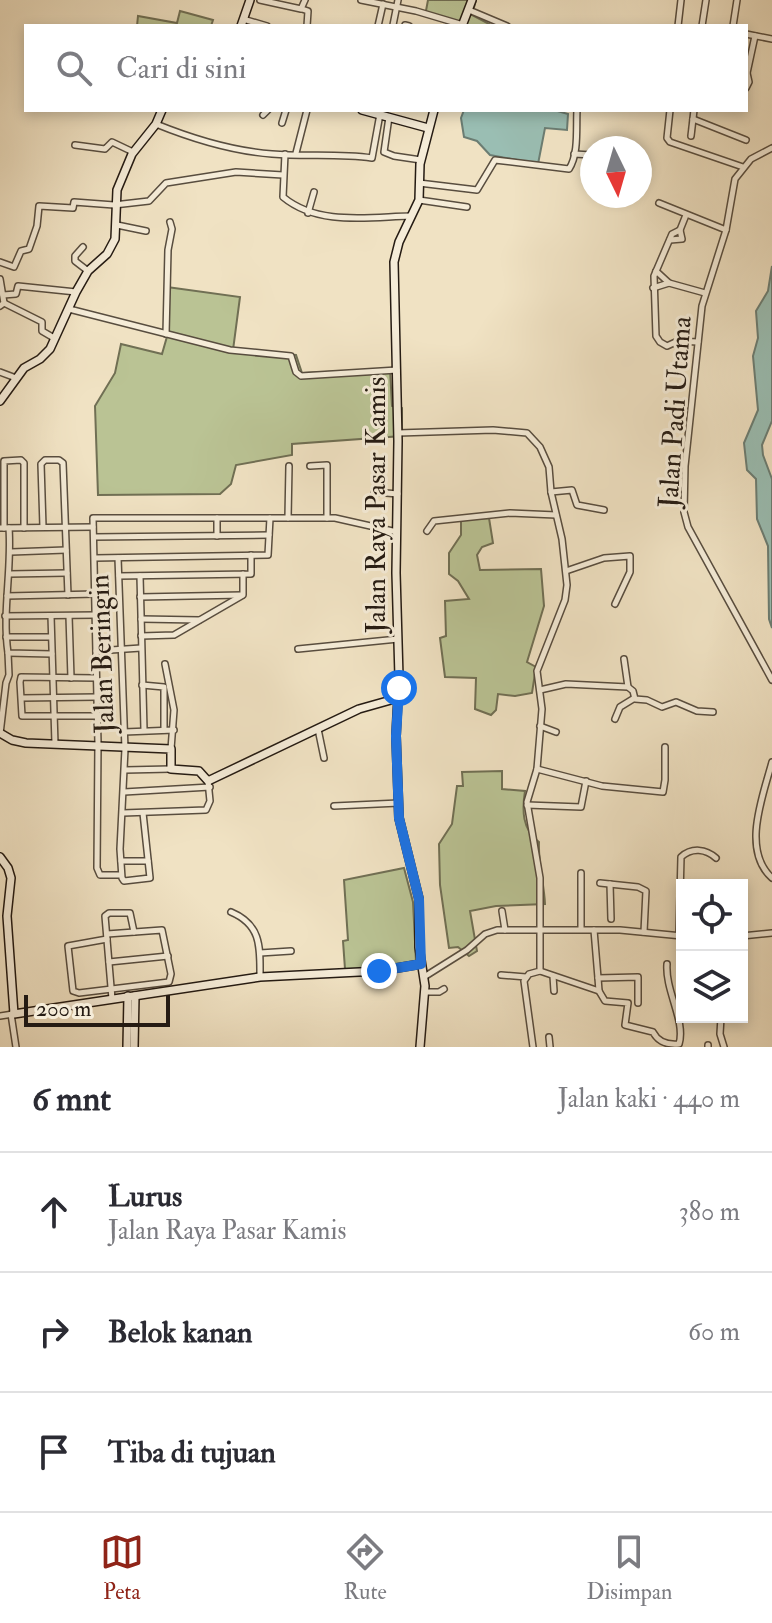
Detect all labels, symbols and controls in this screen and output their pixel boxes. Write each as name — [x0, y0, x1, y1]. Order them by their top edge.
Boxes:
search box — [24, 24, 748, 112]
icon: search — [52, 46, 96, 90]
text: Cari di sini — [116, 50, 246, 87]
north arrow — [580, 136, 652, 208]
street label: Jalan Padi Utama — [651, 314, 700, 510]
street label: Jalan Raya Pasar Kamis — [359, 377, 394, 634]
street label: Jalan Beringin — [82, 574, 123, 735]
route start — [381, 670, 417, 706]
map controls — [676, 879, 748, 1023]
button: locate — [676, 879, 748, 951]
button: layers — [676, 951, 748, 1023]
route end — [361, 953, 397, 989]
scale bar — [24, 991, 170, 1027]
text: 200 m — [36, 995, 91, 1023]
text: 6 mnt — [32, 1078, 111, 1121]
text: Jalan kaki · 440 m — [558, 1083, 740, 1115]
text: Lurus — [108, 1178, 182, 1215]
icon: ahead — [32, 1190, 76, 1234]
text: 380 m — [679, 1196, 740, 1228]
text: Jalan Raya Pasar Kamis — [108, 1215, 346, 1247]
icon: right — [32, 1310, 76, 1354]
text: Belok kanan — [108, 1314, 252, 1351]
text: 60 m — [688, 1316, 740, 1348]
icon: arrive — [32, 1430, 76, 1474]
text: Tiba di tujuan — [108, 1434, 276, 1471]
tab: Peta — [100, 1530, 144, 1606]
tab: Rute — [343, 1530, 387, 1606]
tab: Disimpan — [587, 1530, 672, 1606]

